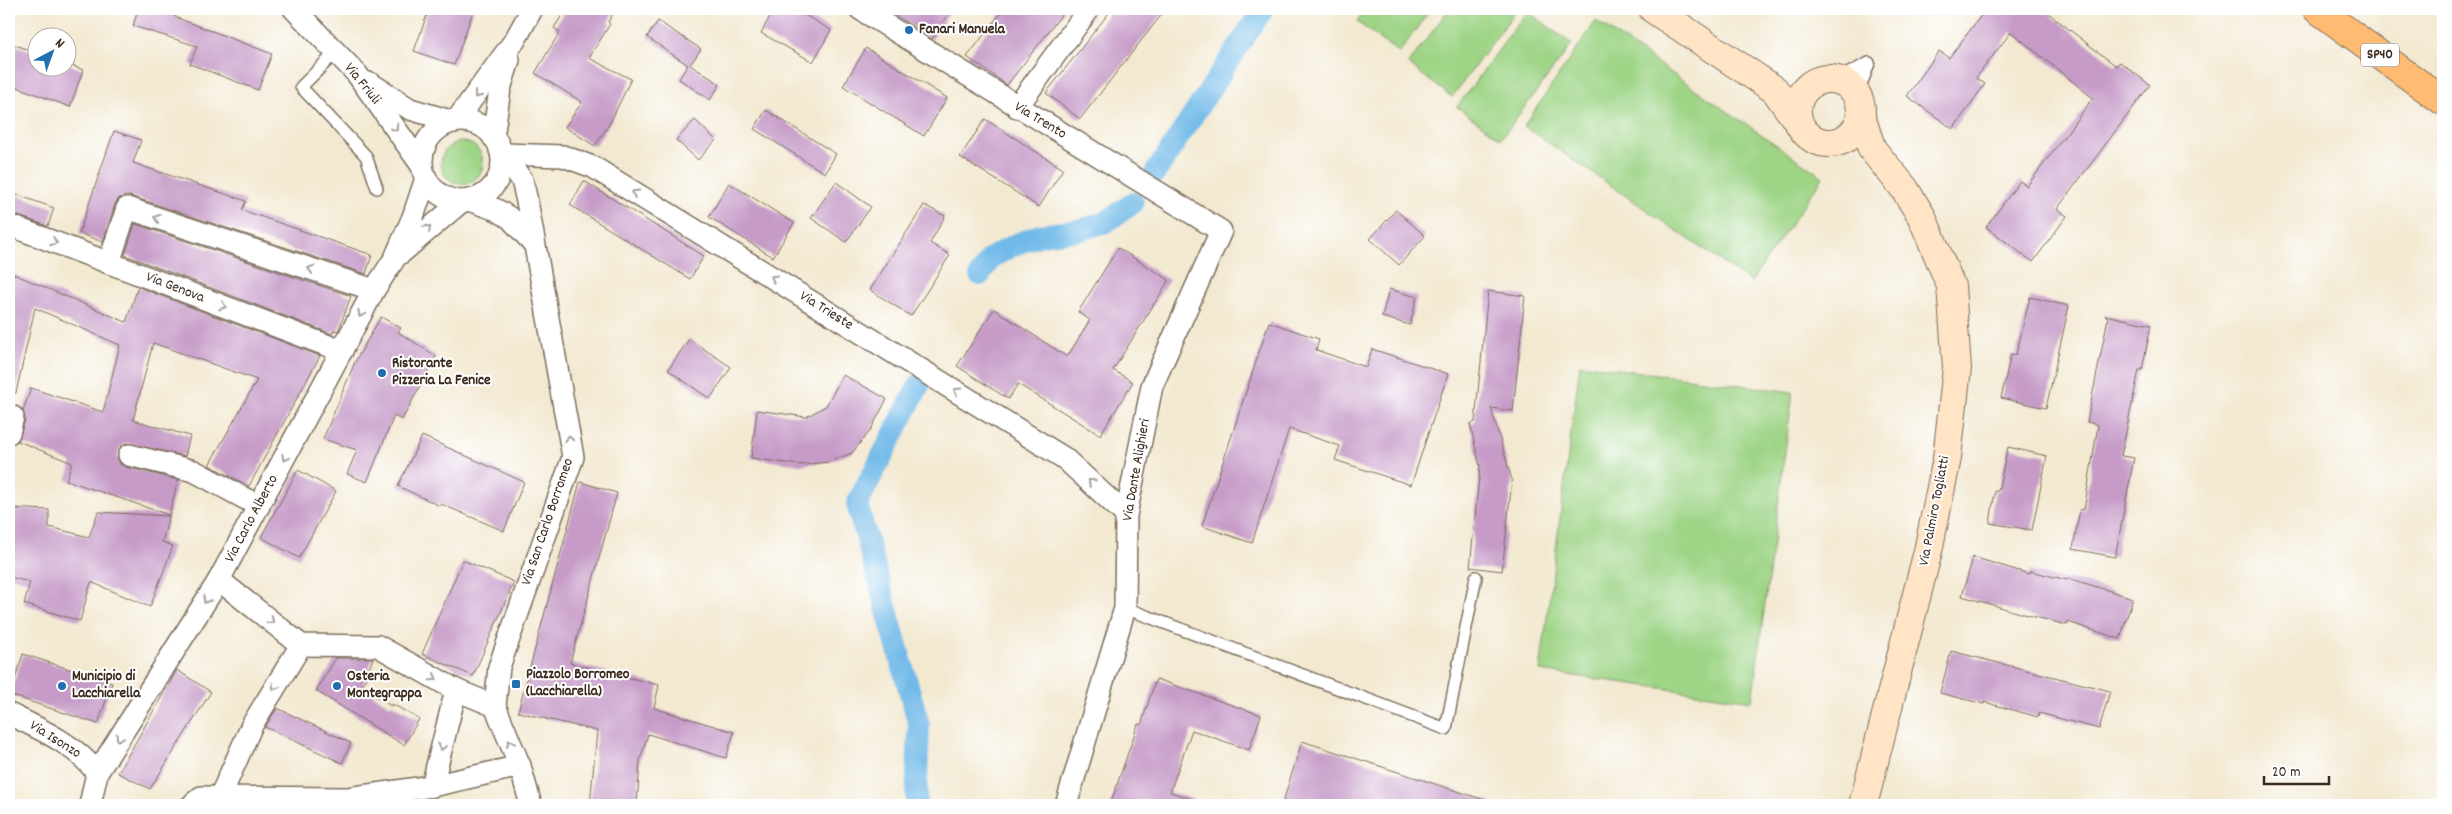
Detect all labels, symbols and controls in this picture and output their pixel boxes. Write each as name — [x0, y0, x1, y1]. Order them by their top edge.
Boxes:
place label: Fanari Manuela — [919, 19, 1006, 41]
marker: Fanari Manuela — [903, 24, 915, 36]
north arrow — [28, 28, 78, 78]
text: N — [50, 34, 68, 54]
road number: SP40 — [2361, 44, 2399, 66]
street label: Via Friuli — [338, 58, 386, 110]
one-way arrow — [474, 89, 483, 99]
street label: Via Trento — [1010, 97, 1071, 145]
one-way arrow — [389, 122, 398, 132]
one-way arrow — [632, 190, 641, 199]
one-way arrow — [153, 214, 161, 224]
one-way arrow — [422, 225, 431, 234]
one-way arrow — [50, 236, 58, 246]
one-way arrow — [307, 265, 316, 275]
street label: Via Genova — [142, 267, 209, 310]
one-way arrow — [770, 275, 779, 285]
street label: Via Trieste — [795, 286, 858, 336]
one-way arrow — [218, 300, 226, 310]
one-way arrow — [357, 309, 367, 318]
place label: Ristorante Pizzeria La Fenice — [392, 353, 491, 392]
marker: Ristorante Pizzeria La Fenice — [376, 367, 388, 379]
one-way arrow — [953, 388, 962, 398]
street label: Via Dante Alighieri — [1117, 417, 1157, 523]
one-way arrow — [565, 434, 575, 443]
one-way arrow — [281, 453, 291, 462]
street label: Via Palmiro Togliatti — [1914, 454, 1956, 568]
street label: Via San Carlo Borromeo — [516, 455, 580, 589]
street label: Via Carlo Alberto — [220, 471, 285, 567]
one-way arrow — [1087, 479, 1096, 488]
one-way arrow — [203, 595, 213, 604]
one-way arrow — [265, 616, 274, 624]
place label: Piazzolo Borromeo (Lacchiarella) — [526, 664, 630, 703]
place label: Municipio di Lacchiarella — [72, 666, 141, 705]
place label: Osteria Montegrappa — [347, 666, 423, 705]
one-way arrow — [429, 671, 438, 681]
marker: Piazzolo Borromeo (Lacchiarella) — [510, 678, 522, 690]
marker: Municipio di Lacchiarella — [56, 680, 68, 692]
marker: Osteria Montegrappa — [331, 680, 343, 692]
one-way arrow — [272, 681, 282, 690]
street label: Via Isonzo — [25, 715, 85, 765]
one-way arrow — [116, 732, 126, 741]
one-way arrow — [506, 739, 517, 748]
one-way arrow — [437, 743, 448, 752]
scale bar — [2264, 754, 2330, 786]
text: 20 m — [2272, 762, 2300, 784]

